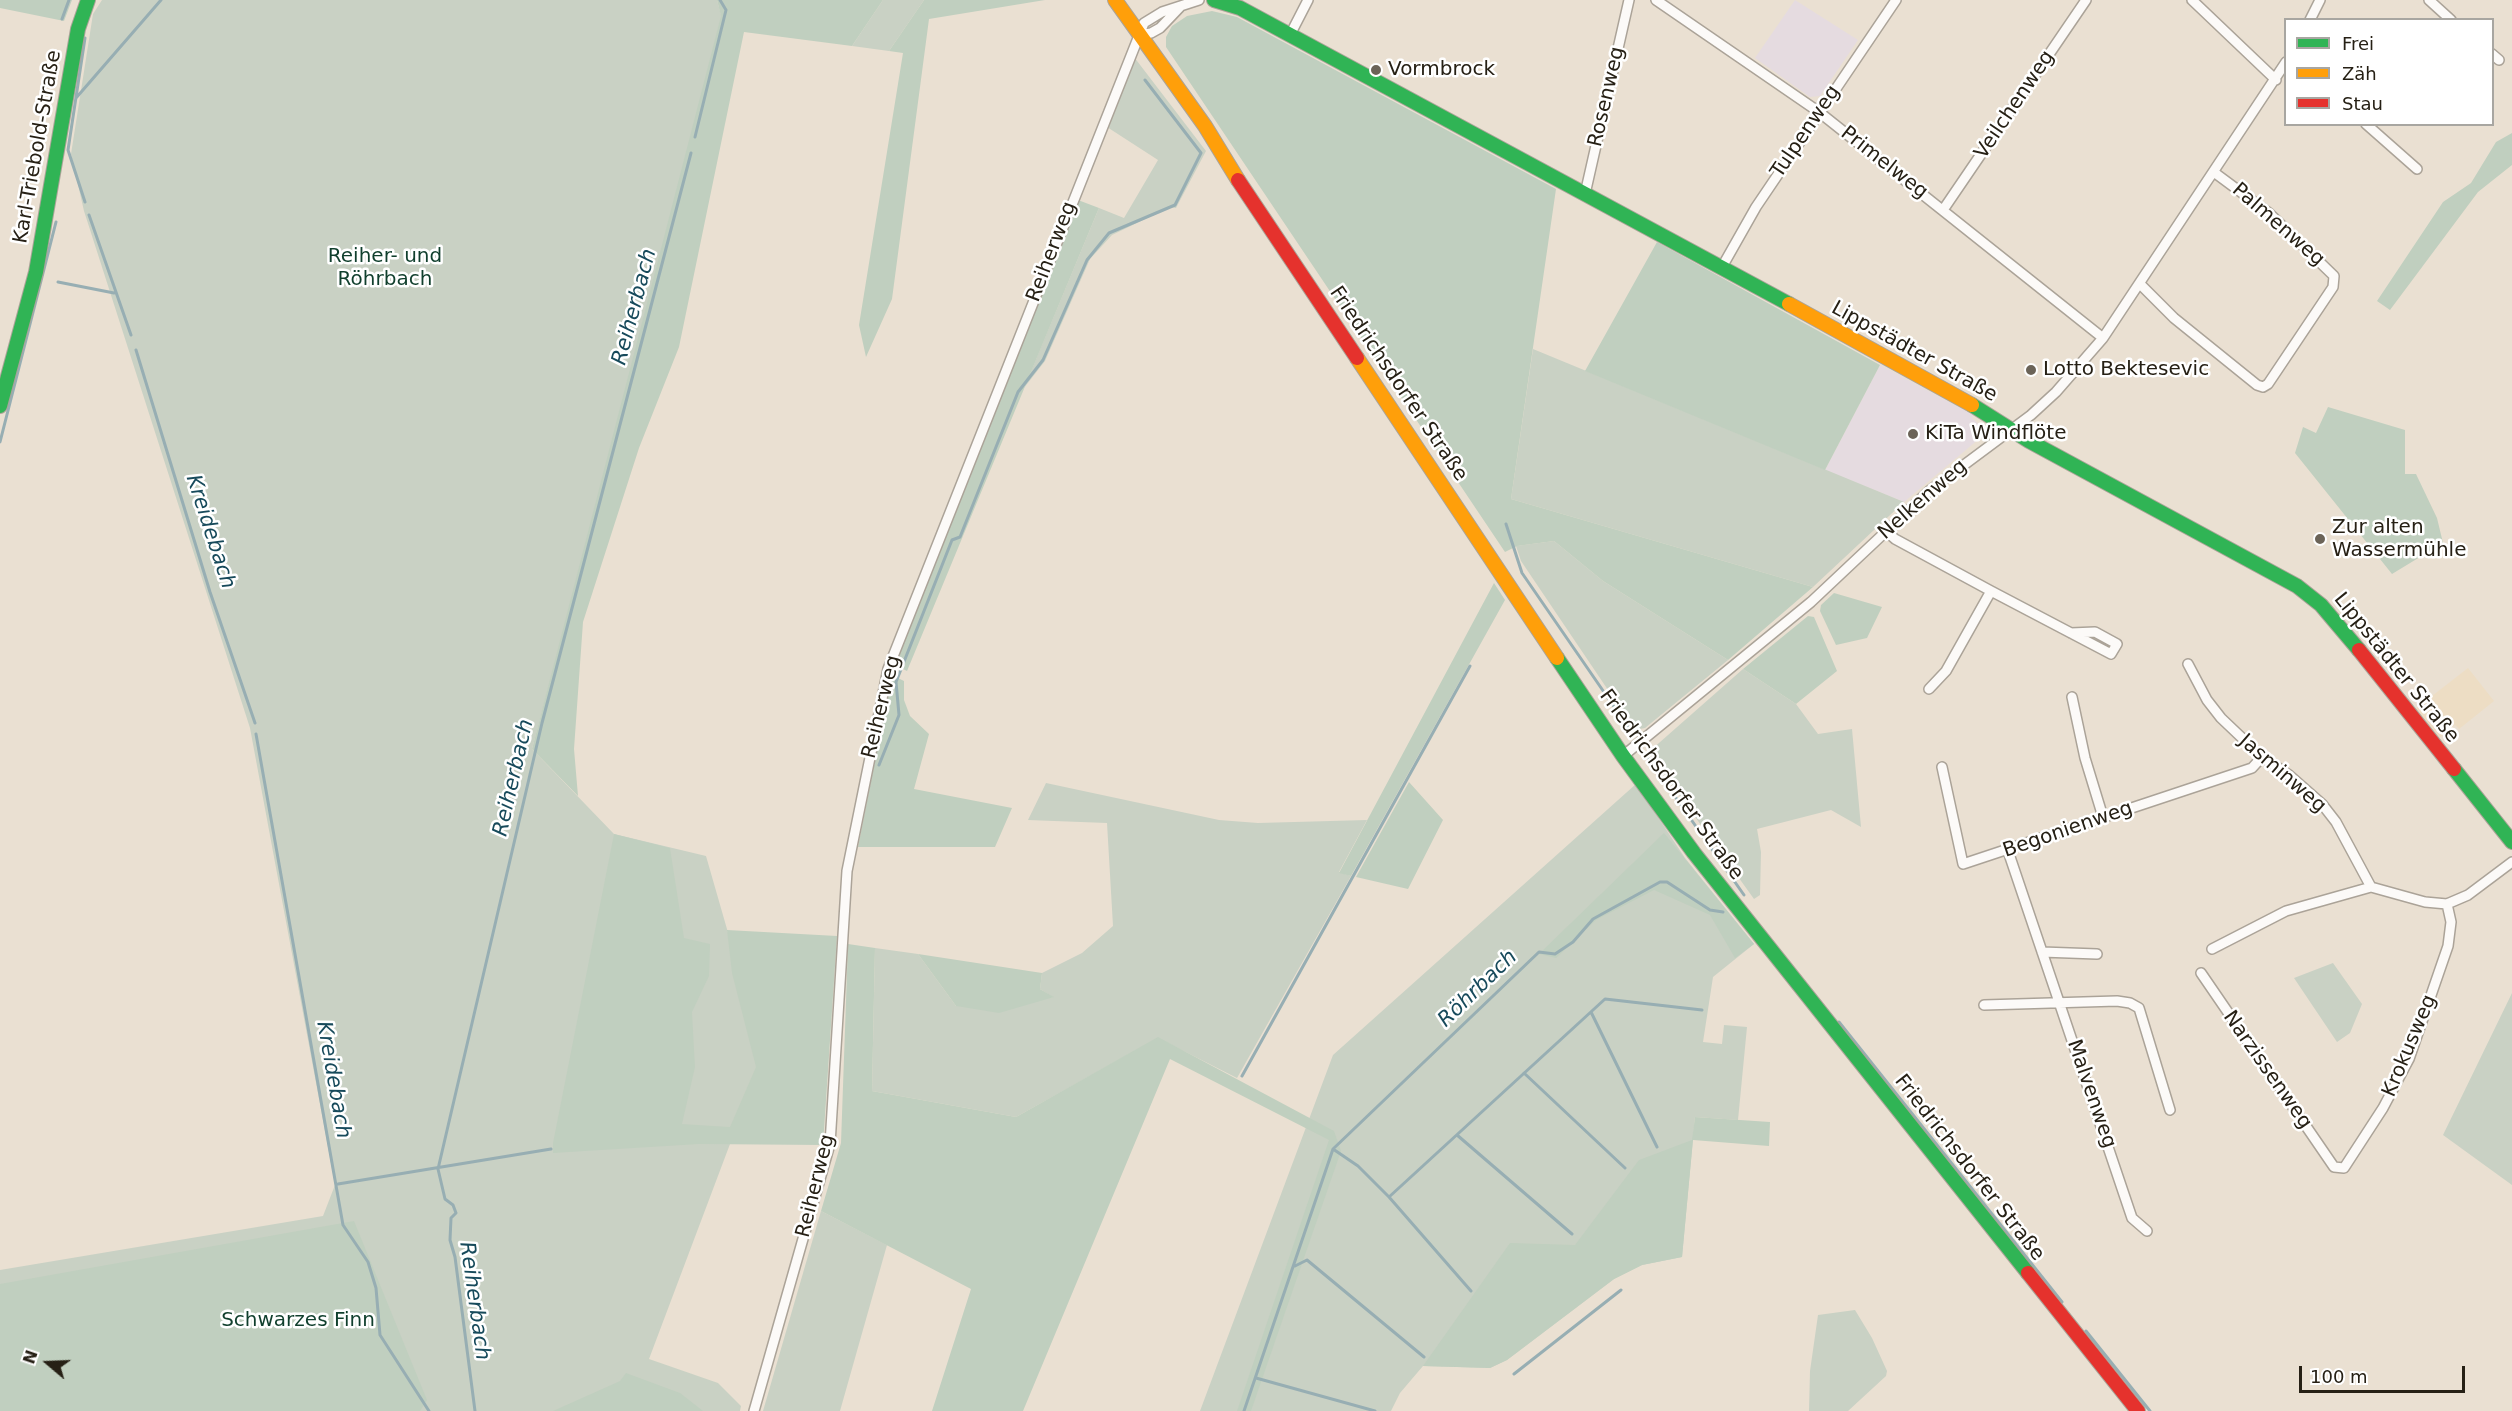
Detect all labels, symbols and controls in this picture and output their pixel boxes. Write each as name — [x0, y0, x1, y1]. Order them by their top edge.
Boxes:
legend — [2284, 18, 2494, 126]
text: Frei — [2342, 33, 2374, 54]
street label: Rosenweg — [1584, 45, 1630, 149]
street label: Veilchenweg — [1970, 46, 2060, 164]
street label: Karl-Triebold-Straße — [9, 48, 67, 246]
place label: Vormbrock — [1388, 58, 1495, 82]
marker: Vormbrock — [1369, 63, 1383, 77]
text: Zäh — [2342, 63, 2377, 84]
street label: Tulpenweg — [1766, 81, 1846, 183]
text: Stau — [2342, 93, 2383, 114]
street label: Primelweg — [1836, 121, 1932, 205]
street label: Palmenweg — [2227, 178, 2329, 272]
street label: Reiherweg — [1022, 198, 1082, 306]
park label: Reiher- und Röhrbach — [328, 245, 442, 292]
water label: Reiherbach — [607, 246, 663, 368]
street label: Friedrichsdorfer Straße — [1324, 282, 1472, 486]
street label: Lippstädter Straße — [1827, 296, 2001, 408]
place label: Lotto Bektesevic — [2043, 358, 2209, 382]
marker: Lotto Bektesevic — [2024, 363, 2038, 377]
place label: KiTa Windflöte — [1925, 422, 2066, 446]
marker: KiTa Windflöte — [1906, 427, 1920, 441]
street label: Nelkenweg — [1874, 455, 1972, 545]
water label: Kreidebach — [180, 472, 240, 592]
place label: Zur alten Wassermühle — [2332, 516, 2466, 563]
marker: Zur alten Wassermühle — [2313, 532, 2327, 546]
street label: Lippstädter Straße — [2328, 588, 2464, 748]
street label: Reiherweg — [858, 653, 906, 761]
street label: Friedrichsdorfer Straße — [1594, 685, 1748, 885]
water label: Reiherbach — [488, 717, 540, 839]
street label: Jasminweg — [2234, 730, 2330, 818]
street label: Begonienweg — [2000, 797, 2136, 863]
water label: Röhrbach — [1433, 945, 1523, 1033]
street label: Krokusweg — [2378, 991, 2442, 1101]
street label: Narzissenweg — [2217, 1006, 2317, 1134]
water label: Kreidebach — [310, 1019, 356, 1141]
street label: Malvenweg — [2061, 1037, 2121, 1151]
street label: Friedrichsdorfer Straße — [1889, 1070, 2049, 1266]
street label: Reiherweg — [792, 1132, 840, 1240]
water label: Reiherbach — [453, 1240, 495, 1362]
park label: Schwarzes Finn — [221, 1309, 375, 1333]
north arrow — [18, 1333, 78, 1393]
text: N — [19, 1348, 42, 1366]
scale bar — [2302, 1354, 2468, 1392]
text: 100 m — [2310, 1366, 2368, 1387]

